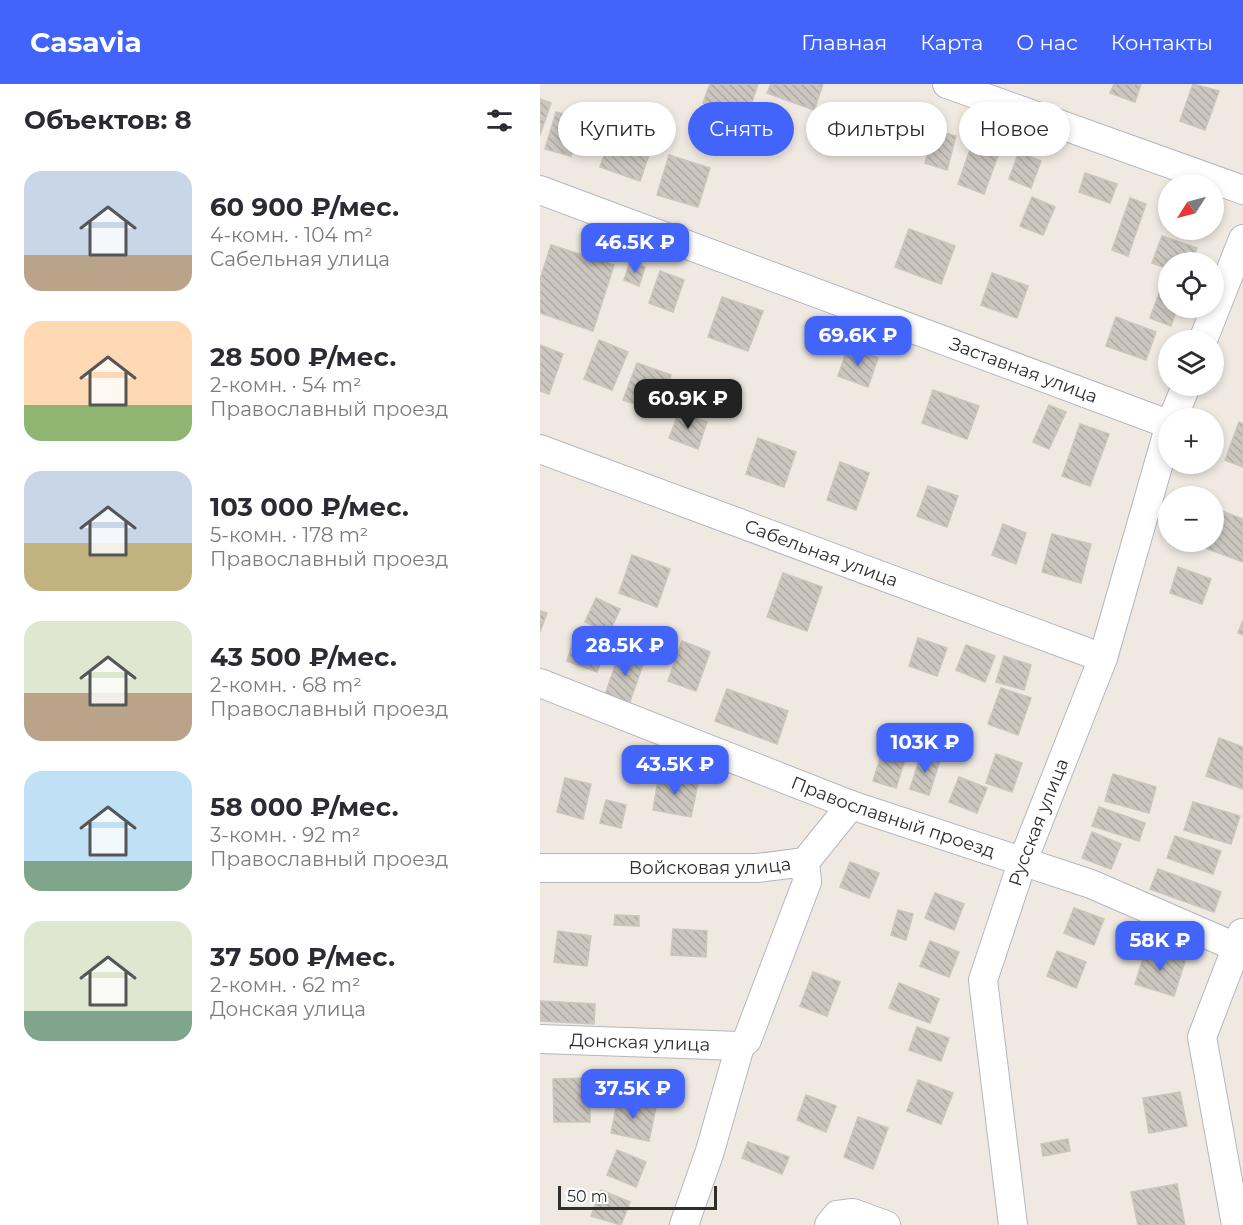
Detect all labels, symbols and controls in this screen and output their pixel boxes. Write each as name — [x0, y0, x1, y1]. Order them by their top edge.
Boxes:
text: Casavia — [30, 25, 142, 59]
text: Главная — [801, 30, 887, 55]
text: Карта — [920, 30, 983, 55]
text: О нас — [1016, 30, 1078, 55]
text: Контакты — [1111, 30, 1213, 55]
chip: Купить — [558, 102, 676, 156]
chip: Снять — [688, 102, 794, 156]
chip: Фильтры — [806, 102, 947, 156]
chip: Новое — [959, 102, 1070, 156]
text: Объектов: 8 — [24, 104, 192, 136]
icon: filters — [483, 104, 516, 137]
north arrow — [1158, 174, 1224, 240]
map controls — [1158, 174, 1224, 552]
text: 60 900 ₽/мес. — [210, 191, 399, 223]
icon: home — [72, 195, 144, 267]
text: 4-комн. · 104 m² — [210, 223, 373, 247]
pin: 46.5K ₽ — [580, 223, 690, 274]
text: 46.5K ₽ — [595, 230, 675, 254]
text: Сабельная улица — [210, 247, 390, 271]
button: locate — [1158, 252, 1224, 318]
pin: 69.6K ₽ — [803, 316, 913, 367]
text: 69.6K ₽ — [819, 323, 897, 347]
button: layers — [1158, 330, 1224, 396]
street label: Заставная улица — [947, 333, 1101, 408]
text: 28 500 ₽/мес. — [210, 341, 396, 373]
icon: home — [72, 345, 144, 417]
text: 2-комн. · 54 m² — [210, 373, 362, 397]
pin: 60.9K ₽ — [633, 379, 743, 430]
text: 60.9K ₽ — [648, 386, 728, 410]
text: Православный проезд — [210, 397, 448, 421]
button: + — [1158, 408, 1224, 474]
button: − — [1158, 486, 1224, 552]
text: 103 000 ₽/мес. — [210, 491, 409, 523]
icon: home — [72, 495, 144, 567]
street label: Сабельная улица — [741, 515, 901, 592]
text: 5-комн. · 178 m² — [210, 523, 368, 547]
text: Православный проезд — [210, 547, 448, 571]
pin: 28.5K ₽ — [570, 626, 680, 677]
text: 28.5K ₽ — [586, 633, 664, 657]
text: 43 500 ₽/мес. — [210, 641, 397, 673]
icon: home — [72, 645, 144, 717]
text: 2-комн. · 68 m² — [210, 673, 362, 697]
text: Православный проезд — [210, 697, 448, 721]
pin: 103K ₽ — [876, 723, 974, 774]
text: 103K ₽ — [890, 730, 960, 754]
pin: 43.5K ₽ — [620, 745, 730, 796]
text: 43.5K ₽ — [636, 752, 714, 776]
street label: Русская улица — [1004, 755, 1073, 889]
street label: Православный проезд — [788, 772, 998, 863]
text: 58 000 ₽/мес. — [210, 791, 399, 823]
icon: home — [72, 795, 144, 867]
text: 3-комн. · 92 m² — [210, 823, 361, 847]
text: Православный проезд — [210, 847, 448, 871]
street label: Войсковая улица — [629, 853, 792, 879]
pin: 58K ₽ — [1118, 921, 1202, 972]
text: 58K ₽ — [1129, 928, 1191, 952]
text: 37 500 ₽/мес. — [210, 941, 395, 973]
icon: home — [72, 945, 144, 1017]
text: 2-комн. · 62 m² — [210, 973, 361, 997]
text: Донская улица — [210, 997, 366, 1021]
street label: Донская улица — [569, 1029, 710, 1056]
pin: 37.5K ₽ — [578, 1069, 688, 1120]
text: 37.5K ₽ — [595, 1076, 671, 1100]
scale bar — [558, 1183, 717, 1210]
text: 50 m — [567, 1187, 608, 1206]

